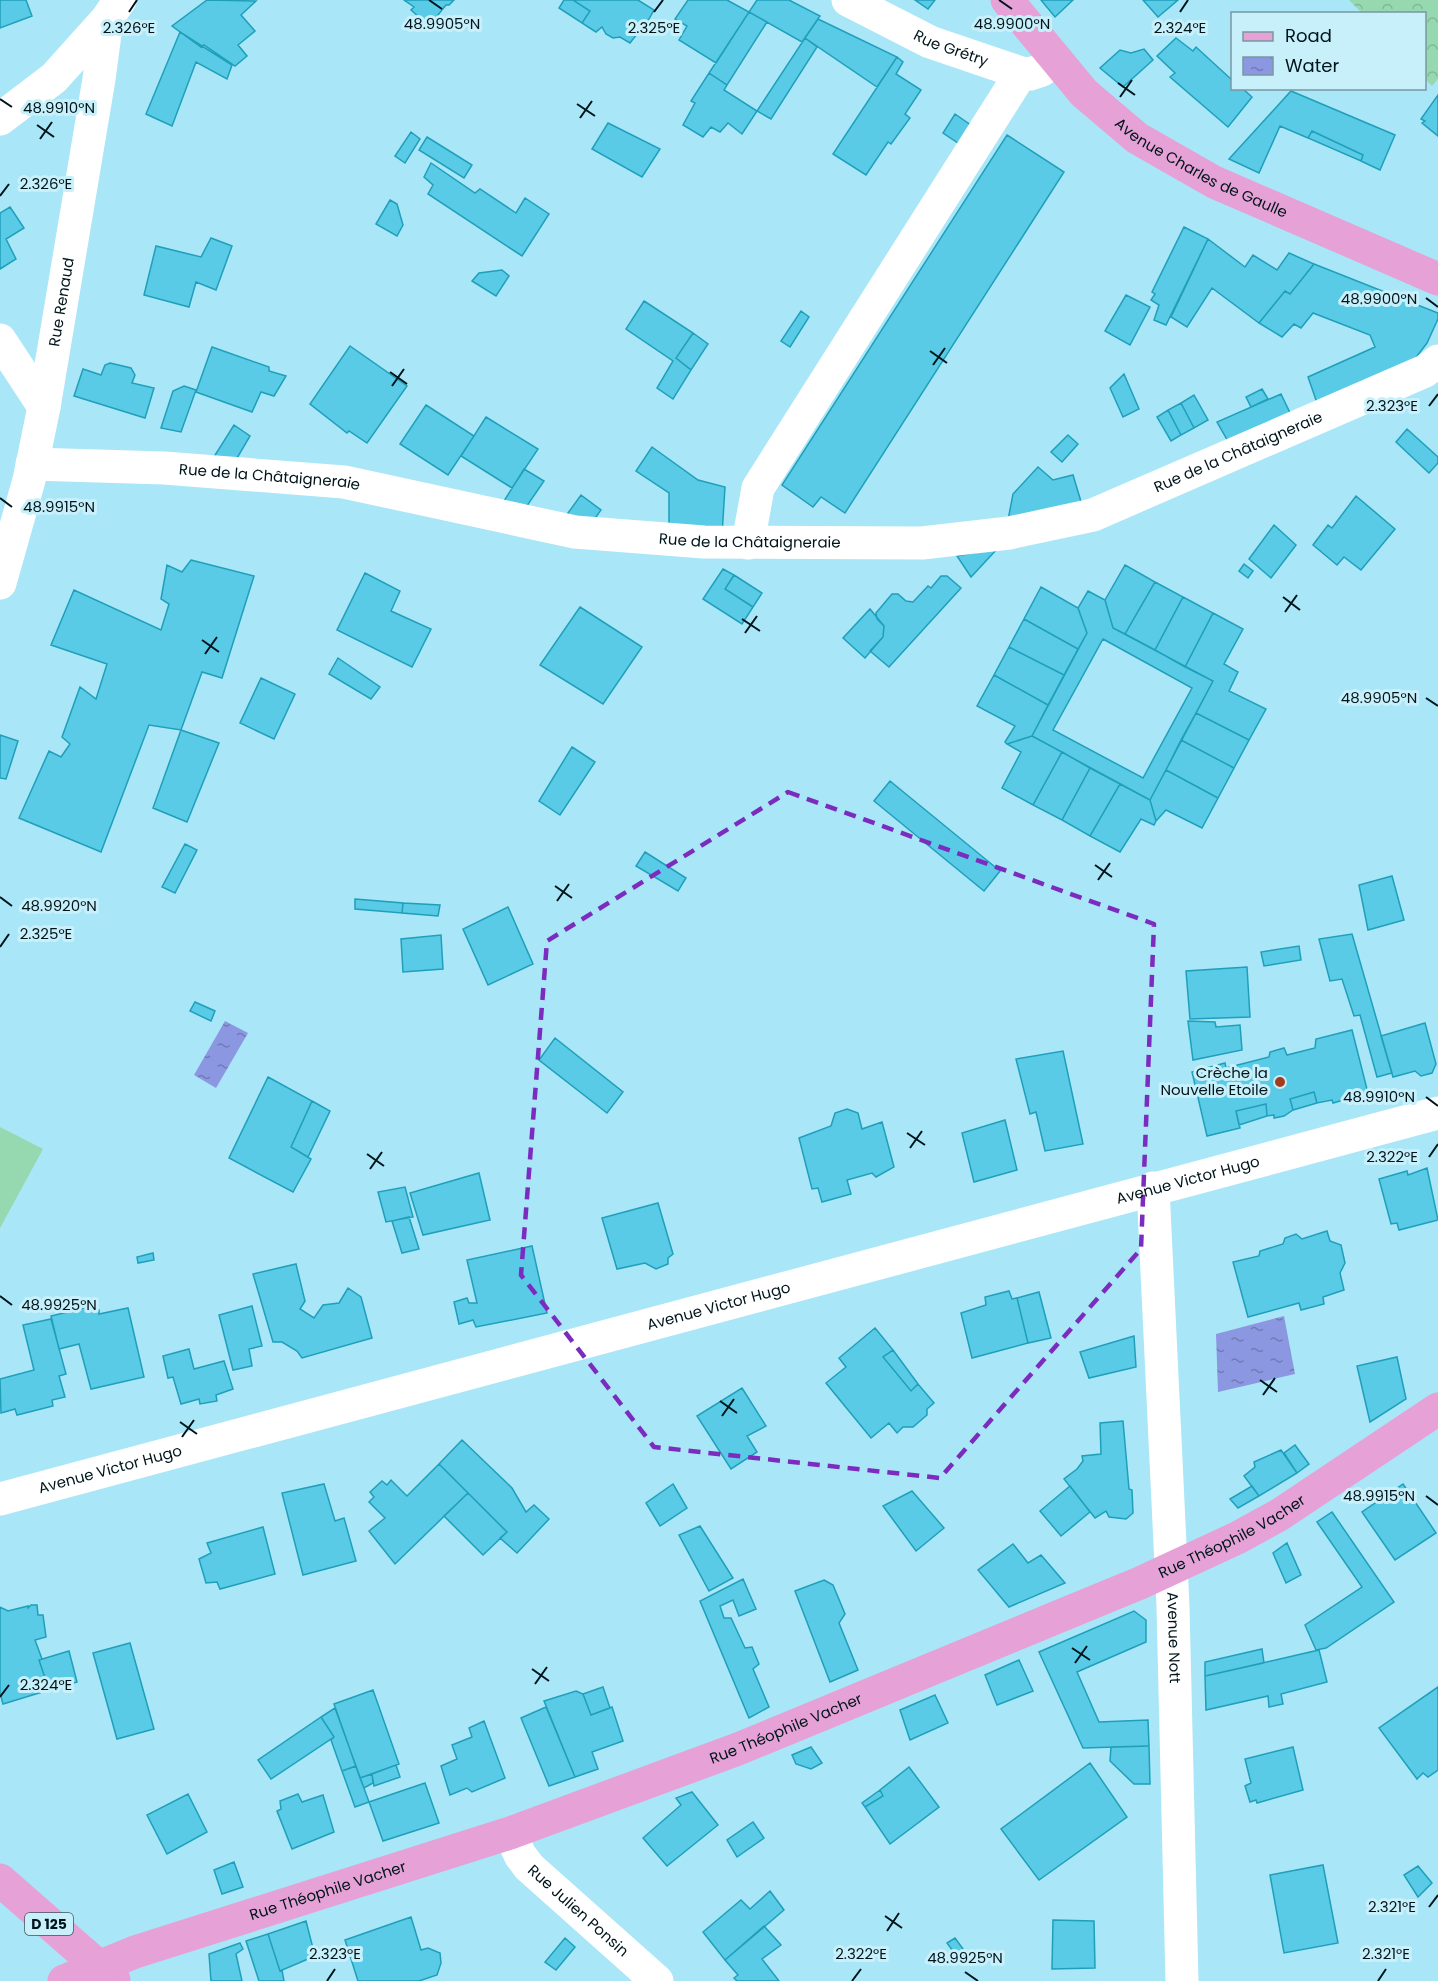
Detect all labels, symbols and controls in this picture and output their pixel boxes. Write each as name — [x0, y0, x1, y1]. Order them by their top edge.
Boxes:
legend — [1231, 12, 1426, 90]
text: 48.9905°N — [404, 13, 480, 34]
text: 48.9900°N — [974, 13, 1050, 34]
text: 2.326°E — [103, 17, 155, 38]
text: 2.325°E — [628, 17, 680, 38]
text: 2.324°E — [1154, 17, 1206, 38]
text: Road — [1285, 23, 1332, 48]
street label: Rue Grétry — [910, 24, 992, 71]
text: Water — [1285, 53, 1339, 78]
text: 48.9910°N — [23, 97, 95, 118]
street label: Avenue Charles de Gaulle — [1111, 113, 1291, 223]
text: 2.326°E — [20, 173, 72, 194]
street label: Rue Renaud — [43, 256, 79, 348]
text: 48.9900°N — [1341, 288, 1417, 309]
text: 2.323°E — [1366, 395, 1418, 416]
street label: Rue de la Châtaigneraie — [1150, 406, 1326, 497]
street label: Rue de la Châtaigneraie — [178, 458, 362, 495]
text: 48.9915°N — [23, 496, 95, 517]
street label: Rue de la Châtaigneraie — [658, 528, 841, 553]
text: 48.9905°N — [1341, 687, 1417, 708]
text: 48.9920°N — [21, 895, 97, 916]
text: 2.325°E — [20, 923, 72, 944]
place label: Crèche la Nouvelle Etoile — [1160, 1062, 1268, 1100]
marker: Crèche la Nouvelle Etoile — [1273, 1075, 1287, 1089]
text: 48.9910°N — [1343, 1086, 1415, 1107]
text: 2.322°E — [1366, 1146, 1418, 1167]
street label: Avenue Victor Hugo — [1114, 1150, 1262, 1209]
street label: Avenue Victor Hugo — [644, 1276, 793, 1335]
text: 48.9925°N — [21, 1294, 97, 1315]
street label: Avenue Victor Hugo — [36, 1440, 184, 1498]
text: 48.9915°N — [1343, 1485, 1415, 1506]
street label: Rue Théophile Vacher — [1155, 1489, 1310, 1583]
street label: Avenue Nott — [1162, 1591, 1186, 1683]
text: 2.324°E — [20, 1674, 72, 1695]
street label: Rue Théophile Vacher — [706, 1688, 866, 1769]
street label: Rue Théophile Vacher — [247, 1856, 409, 1925]
street label: Rue Julien Ponsin — [523, 1860, 634, 1961]
text: 2.321°E — [1368, 1896, 1416, 1917]
road number: D 125 — [25, 1913, 73, 1935]
text: 2.323°E — [309, 1943, 361, 1964]
text: 2.322°E — [835, 1943, 887, 1964]
text: 2.321°E — [1362, 1943, 1410, 1964]
text: 48.9925°N — [927, 1947, 1003, 1968]

